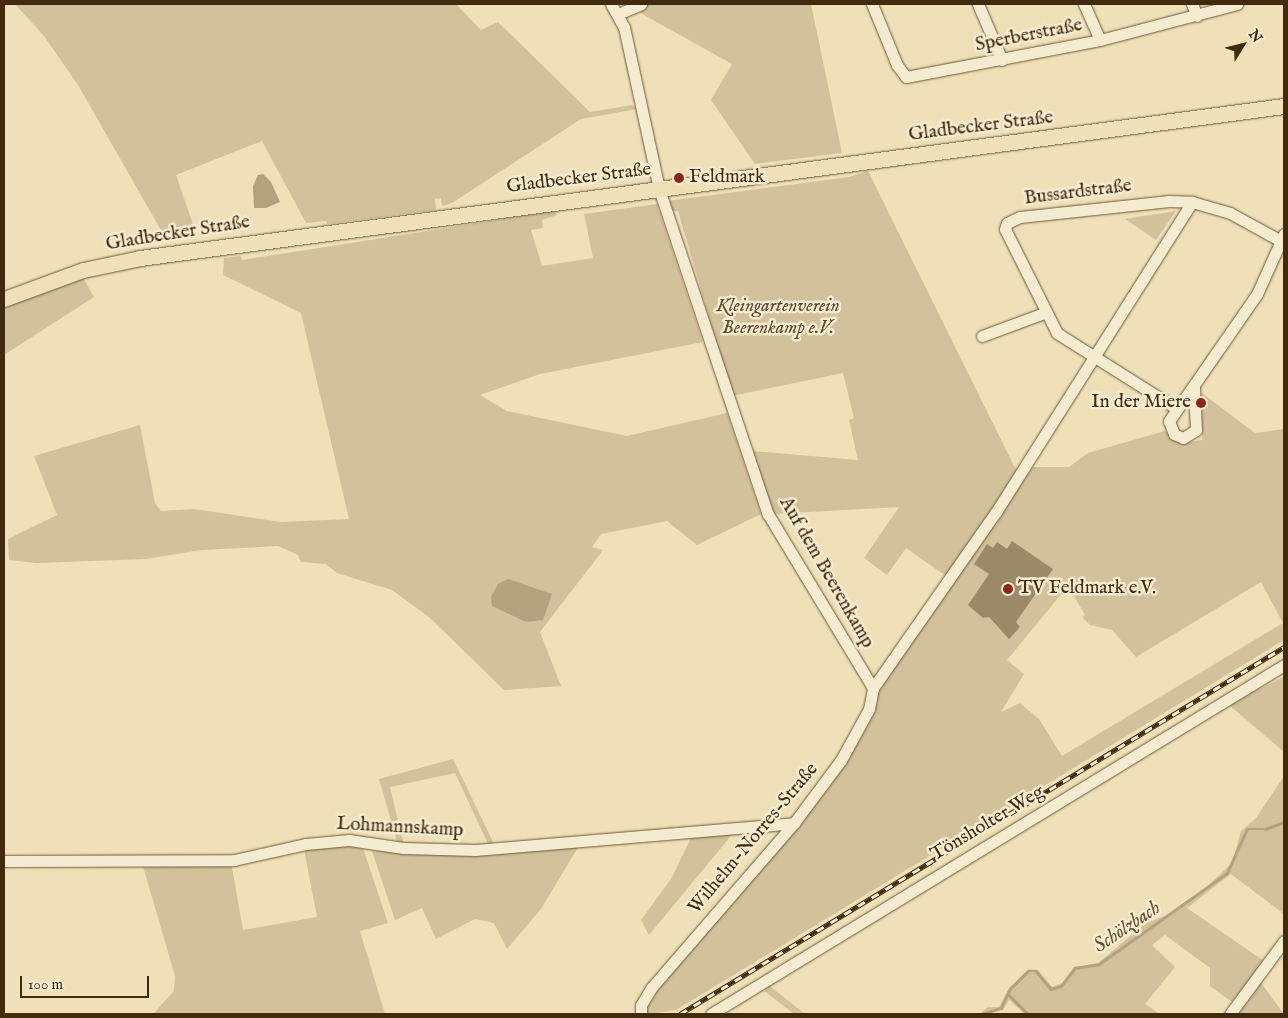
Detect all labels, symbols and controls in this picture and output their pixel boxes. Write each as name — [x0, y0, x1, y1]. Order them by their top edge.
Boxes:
street label: Sperberstraße — [974, 14, 1084, 58]
north arrow — [1218, 20, 1268, 70]
text: N — [1244, 26, 1266, 46]
street label: Gladbecker Straße — [907, 107, 1055, 147]
street label: Gladbecker Straße — [505, 159, 653, 199]
place label: Feldmark — [689, 167, 765, 189]
marker: Feldmark — [673, 172, 685, 184]
street label: Bussardstraße — [1023, 175, 1133, 211]
street label: Gladbecker Straße — [104, 211, 252, 257]
park label: Kleingartenverein Beerenkamp e.V. — [716, 296, 840, 340]
place label: In der Miere — [1091, 392, 1191, 414]
marker: In der Miere — [1195, 397, 1207, 409]
street label: Auf dem Beerenkamp — [773, 493, 879, 653]
place label: TV Feldmark e.V. — [1018, 578, 1156, 600]
marker: TV Feldmark e.V. — [1002, 583, 1014, 595]
street label: Wilhelm-Norres-Straße — [684, 759, 824, 919]
street label: Tönsholter Weg — [927, 781, 1049, 867]
street label: Lohmannskamp — [336, 813, 464, 843]
water label: Schölzbach — [1089, 896, 1165, 958]
scale bar — [22, 966, 151, 998]
text: 100 m — [28, 975, 63, 994]

